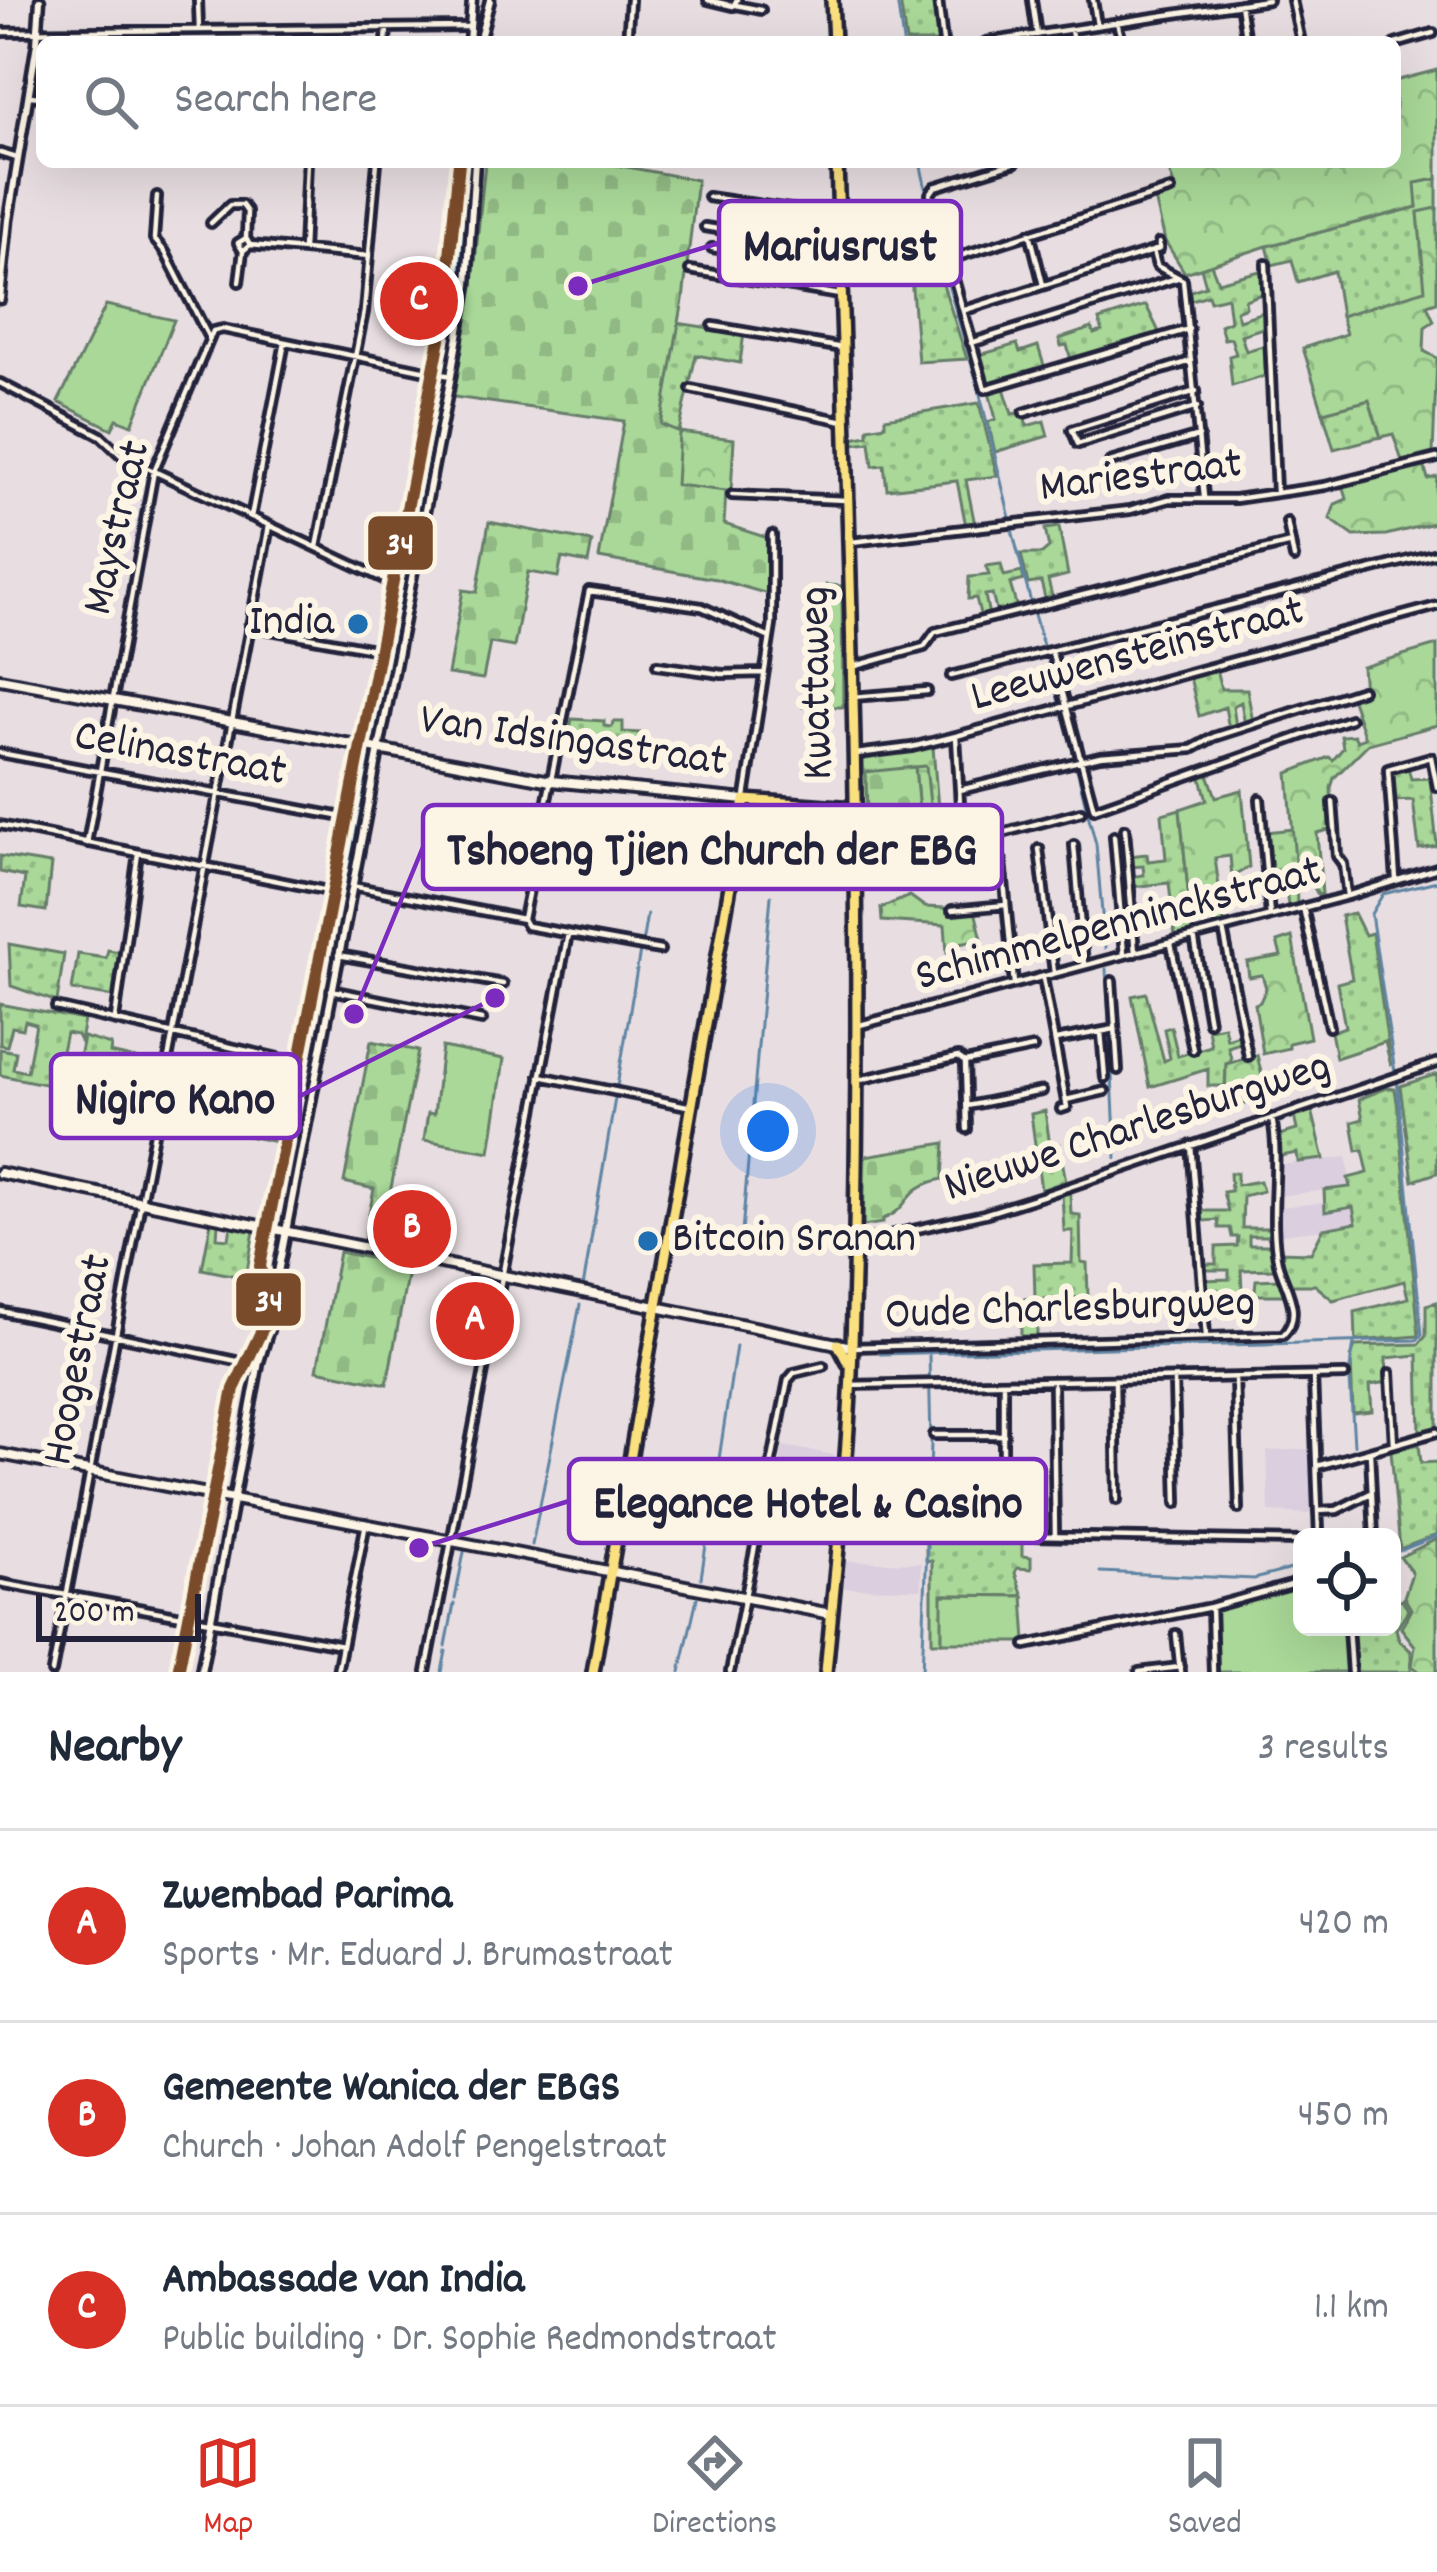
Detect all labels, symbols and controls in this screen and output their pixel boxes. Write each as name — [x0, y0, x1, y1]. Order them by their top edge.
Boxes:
search box — [36, 36, 1401, 168]
icon: search — [78, 69, 144, 135]
text: Search here — [174, 70, 377, 134]
callout: Mariusrust — [719, 201, 961, 285]
text: Mariusrust — [743, 216, 938, 285]
pin: C — [380, 256, 458, 346]
street label: Mariestraat — [1036, 434, 1246, 522]
street label: Maystraat — [68, 435, 170, 621]
line badge: 34 — [366, 514, 435, 572]
text: 34 — [386, 524, 414, 571]
street label: Leeuwensteinstraat — [964, 581, 1312, 731]
street label: Kwattaweg — [785, 586, 853, 780]
place label: India — [249, 592, 335, 656]
marker: India — [345, 611, 371, 637]
street label: Van Idsingastraat — [416, 690, 730, 796]
street label: Celinastraat — [69, 706, 291, 806]
callout: Tshoeng Tjien Church der EBG — [423, 805, 1002, 889]
text: Tshoeng Tjien Church der EBG — [447, 820, 977, 889]
street label: Schimmelpenninckstraat — [909, 841, 1329, 1011]
street label: Nieuwe Charlesburgweg — [937, 1036, 1339, 1222]
callout: Nigiro Kano — [51, 1054, 300, 1138]
text: Nigiro Kano — [75, 1069, 275, 1138]
your location — [738, 1101, 798, 1161]
pin: B — [373, 1184, 451, 1274]
place label: Bitcoin Sranan — [672, 1209, 916, 1273]
marker: Bitcoin Sranan — [635, 1228, 661, 1254]
street label: Hoogestraat — [28, 1249, 132, 1471]
line badge: 34 — [234, 1271, 303, 1328]
street label: Oude Charlesburgweg — [884, 1273, 1256, 1349]
pin: A — [436, 1276, 514, 1366]
text: 34 — [255, 1281, 283, 1328]
callout: Elegance Hotel & Casino — [569, 1459, 1046, 1543]
text: Elegance Hotel & Casino — [593, 1473, 1023, 1542]
map controls — [1293, 1528, 1401, 1636]
button: locate — [1293, 1528, 1401, 1636]
scale bar — [36, 1588, 201, 1641]
text: 200 m — [54, 1591, 135, 1638]
text: Nearby — [48, 1714, 181, 1786]
text: 3 results — [1258, 1723, 1389, 1778]
text: Zwembad Parima — [162, 1866, 452, 1930]
text: A — [76, 1898, 98, 1953]
text: 420 m — [1299, 1898, 1389, 1953]
text: Sports · Mr. Eduard J. Brumastraat — [162, 1930, 673, 1985]
text: Gemeente Wanica der EBGS — [162, 2058, 620, 2122]
text: B — [78, 2090, 96, 2145]
text: 450 m — [1298, 2090, 1389, 2145]
text: Church · Johan Adolf Pengelstraat — [162, 2122, 667, 2177]
text: Ambassade van India — [162, 2250, 524, 2314]
text: C — [77, 2282, 97, 2337]
text: 1.1 km — [1314, 2282, 1389, 2337]
text: Public building · Dr. Sophie Redmondstraat — [162, 2314, 777, 2369]
tab: Map — [195, 2430, 261, 2549]
tab: Directions — [652, 2430, 777, 2549]
tab: Saved — [1168, 2430, 1242, 2549]

